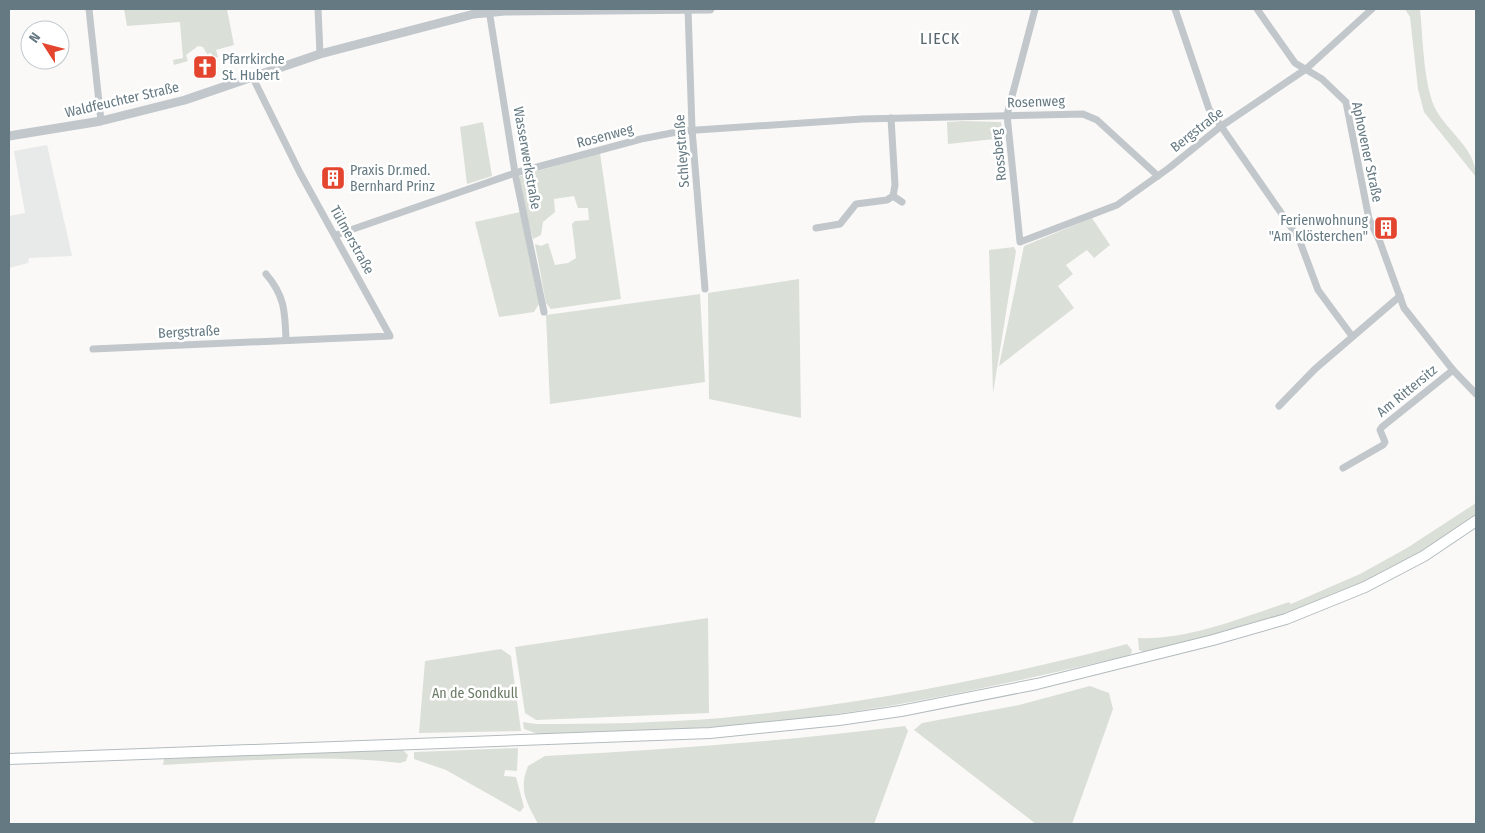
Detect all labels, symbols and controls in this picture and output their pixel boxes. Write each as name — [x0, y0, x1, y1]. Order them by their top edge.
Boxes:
north arrow — [20, 20, 70, 70]
text: N — [26, 29, 44, 46]
district label: LIECK — [920, 29, 960, 48]
place label: Pfarrkirche St. Hubert — [222, 51, 285, 84]
church icon: Pfarrkirche St. Hubert — [192, 54, 218, 80]
street label: Waldfeuchter Straße — [63, 79, 181, 121]
street label: Rosenweg — [1007, 92, 1066, 112]
street label: Aphovener Straße — [1348, 100, 1386, 204]
street label: Bergstraße — [1167, 104, 1227, 156]
street label: Wasserwerkstraße — [510, 105, 544, 211]
street label: Schleystraße — [671, 114, 693, 188]
street label: Rosenweg — [575, 120, 635, 152]
street label: Rossberg — [988, 128, 1010, 182]
place label: Praxis Dr.med. Bernhard Prinz — [350, 162, 435, 195]
building icon: Praxis Dr.med. Bernhard Prinz — [320, 165, 346, 191]
street label: Tülmerstraße — [326, 203, 378, 277]
place label: Ferienwohnung "Am Klösterchen" — [1269, 212, 1368, 245]
building icon: Ferienwohnung "Am Klösterchen" — [1373, 215, 1399, 241]
street label: Bergstraße — [158, 322, 220, 342]
street label: Am Rittersitz — [1373, 361, 1441, 420]
park label: An de Sondkull — [432, 685, 518, 702]

